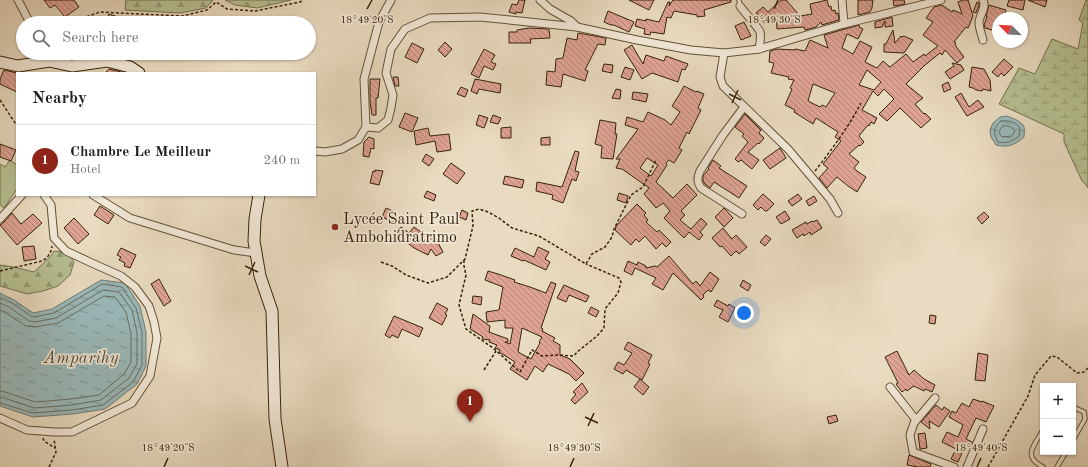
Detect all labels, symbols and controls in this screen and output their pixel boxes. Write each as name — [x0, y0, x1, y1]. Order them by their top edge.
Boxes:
north arrow — [992, 12, 1028, 48]
text: 18°49'20"S — [340, 15, 394, 25]
text: 18°49'30"S — [747, 15, 801, 25]
search box — [16, 16, 316, 60]
icon: search — [30, 27, 52, 49]
text: Search here — [62, 31, 139, 46]
text: Nearby — [32, 90, 87, 107]
text: Chambre Le Meilleur — [70, 145, 211, 160]
text: 1 — [41, 154, 49, 167]
text: 240 m — [263, 154, 300, 167]
text: Hotel — [70, 163, 101, 176]
place label: Lycée Saint Paul Ambohidratrimo — [343, 212, 459, 246]
marker: Lycée Saint Paul Ambohidratrimo — [330, 222, 340, 232]
your location — [734, 303, 754, 323]
water label: Amparihy — [43, 350, 119, 367]
map controls — [1040, 383, 1076, 455]
button: + — [1040, 383, 1076, 419]
pin: 1 — [457, 389, 483, 422]
button: − — [1040, 419, 1076, 455]
text: 18°49'20"S — [141, 443, 195, 453]
text: 18°49'30"S — [547, 443, 601, 453]
text: 18°49'40"S — [954, 443, 1008, 453]

